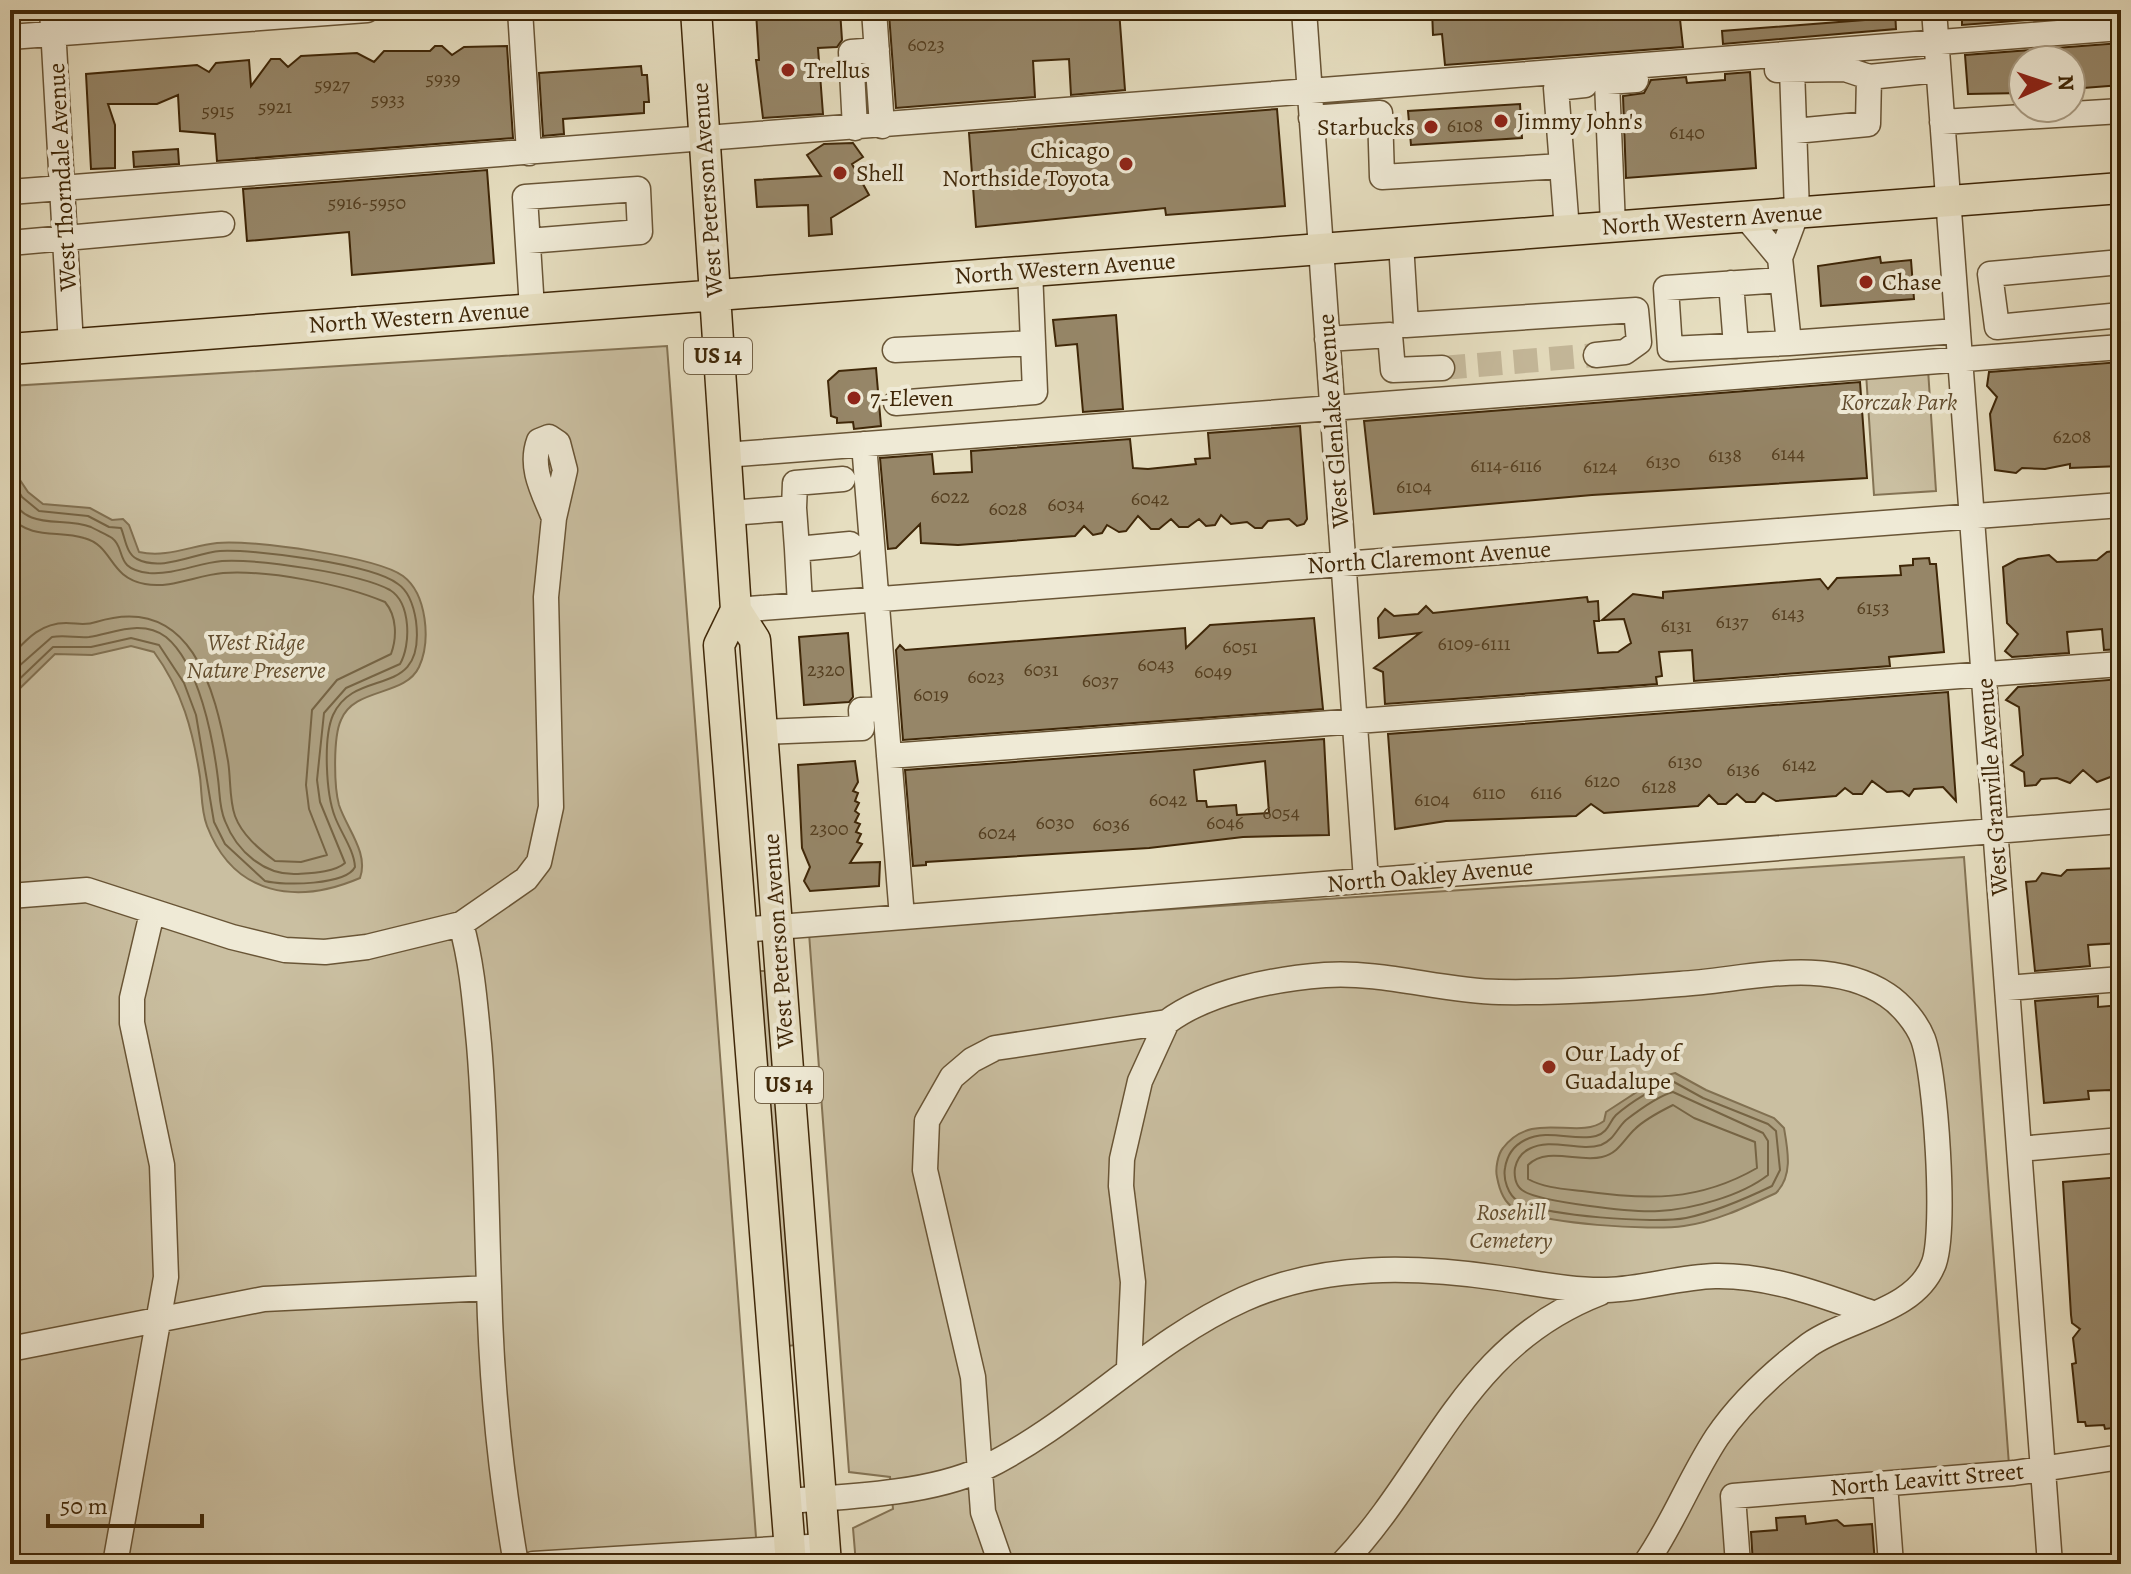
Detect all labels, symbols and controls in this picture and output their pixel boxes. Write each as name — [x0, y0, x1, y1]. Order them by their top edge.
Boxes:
house number: 6023 — [907, 31, 945, 58]
north arrow — [2007, 44, 2087, 124]
place label: Trellus — [804, 54, 870, 86]
marker: Trellus — [779, 61, 797, 79]
street label: West Thorndale Avenue — [40, 62, 84, 293]
house number: 5939 — [425, 65, 461, 92]
house number: 5927 — [314, 71, 350, 98]
text: N — [2051, 74, 2081, 92]
street label: West Peterson Avenue — [684, 81, 731, 300]
house number: 5933 — [371, 86, 405, 113]
house number: 5921 — [258, 93, 292, 120]
house number: 5915 — [201, 97, 235, 124]
place label: Jimmy John's — [1517, 105, 1643, 137]
place label: Starbucks — [1317, 111, 1415, 143]
house number: 6108 — [1447, 112, 1483, 139]
marker: Jimmy John's — [1492, 112, 1510, 130]
marker: Starbucks — [1422, 118, 1440, 136]
house number: 6140 — [1669, 119, 1705, 146]
place label: Chicago Northside Toyota — [942, 134, 1111, 194]
marker: Chicago Northside Toyota — [1117, 155, 1135, 173]
place label: Shell — [856, 157, 904, 189]
marker: Shell — [831, 164, 849, 182]
house number: 5916-5950 — [328, 189, 406, 216]
street label: North Western Avenue — [1600, 195, 1824, 243]
street label: North Western Avenue — [953, 244, 1177, 292]
place label: Chase — [1882, 266, 1941, 298]
marker: Chase — [1857, 273, 1875, 291]
street label: North Western Avenue — [307, 293, 531, 341]
street label: West Glenlake Avenue — [1310, 313, 1357, 530]
road number: US 14 — [684, 338, 752, 374]
place label: 7-Eleven — [870, 382, 953, 414]
park label: Korczak Park — [1841, 386, 1958, 418]
marker: 7-Eleven — [845, 389, 863, 407]
house number: 6208 — [2052, 423, 2092, 450]
house number: 6144 — [1771, 440, 1805, 467]
house number: 6138 — [1708, 442, 1742, 469]
house number: 6130 — [1645, 448, 1681, 475]
house number: 6114-6116 — [1470, 452, 1542, 479]
house number: 6124 — [1583, 453, 1617, 480]
house number: 6104 — [1396, 473, 1432, 500]
house number: 6022 — [931, 483, 970, 510]
house number: 6042 — [1131, 485, 1170, 512]
house number: 6034 — [1047, 491, 1085, 518]
house number: 6028 — [988, 495, 1028, 522]
street label: North Claremont Avenue — [1306, 533, 1552, 581]
house number: 6153 — [1857, 594, 1890, 621]
house number: 6143 — [1771, 600, 1805, 627]
house number: 6137 — [1716, 608, 1749, 635]
house number: 6131 — [1660, 612, 1692, 639]
park label: West Ridge Nature Preserve — [186, 626, 326, 686]
house number: 6109-6111 — [1437, 630, 1511, 657]
house number: 6051 — [1222, 633, 1258, 660]
house number: 6043 — [1137, 651, 1175, 678]
house number: 2320 — [807, 656, 845, 683]
house number: 6031 — [1023, 656, 1059, 683]
house number: 6049 — [1194, 658, 1232, 685]
house number: 6023 — [967, 663, 1005, 690]
house number: 6037 — [1082, 667, 1119, 694]
street label: West Granville Avenue — [1968, 677, 2016, 898]
house number: 6019 — [913, 681, 949, 708]
house number: 6130 — [1667, 748, 1703, 775]
house number: 6142 — [1782, 751, 1817, 778]
house number: 6136 — [1726, 756, 1760, 783]
house number: 6120 — [1584, 767, 1620, 794]
house number: 6128 — [1641, 773, 1677, 800]
house number: 6110 — [1472, 779, 1506, 806]
house number: 6116 — [1530, 779, 1562, 806]
house number: 6042 — [1149, 786, 1188, 813]
house number: 6104 — [1414, 786, 1450, 813]
house number: 6054 — [1262, 799, 1300, 826]
house number: 6030 — [1036, 809, 1074, 836]
house number: 6046 — [1206, 809, 1244, 836]
house number: 6036 — [1092, 811, 1130, 838]
house number: 2300 — [809, 815, 849, 842]
house number: 6024 — [978, 819, 1016, 846]
street label: West Peterson Avenue — [755, 832, 802, 1051]
street label: North Oakley Avenue — [1326, 850, 1534, 900]
place label: Our Lady of Guadalupe — [1565, 1037, 1683, 1097]
marker: Our Lady of Guadalupe — [1540, 1058, 1558, 1076]
road number: US 14 — [755, 1067, 823, 1103]
park label: Rosehill Cemetery — [1469, 1196, 1553, 1256]
street label: North Leavitt Street — [1829, 1455, 2025, 1503]
scale bar — [48, 1478, 202, 1528]
text: 50 m — [60, 1490, 108, 1522]

